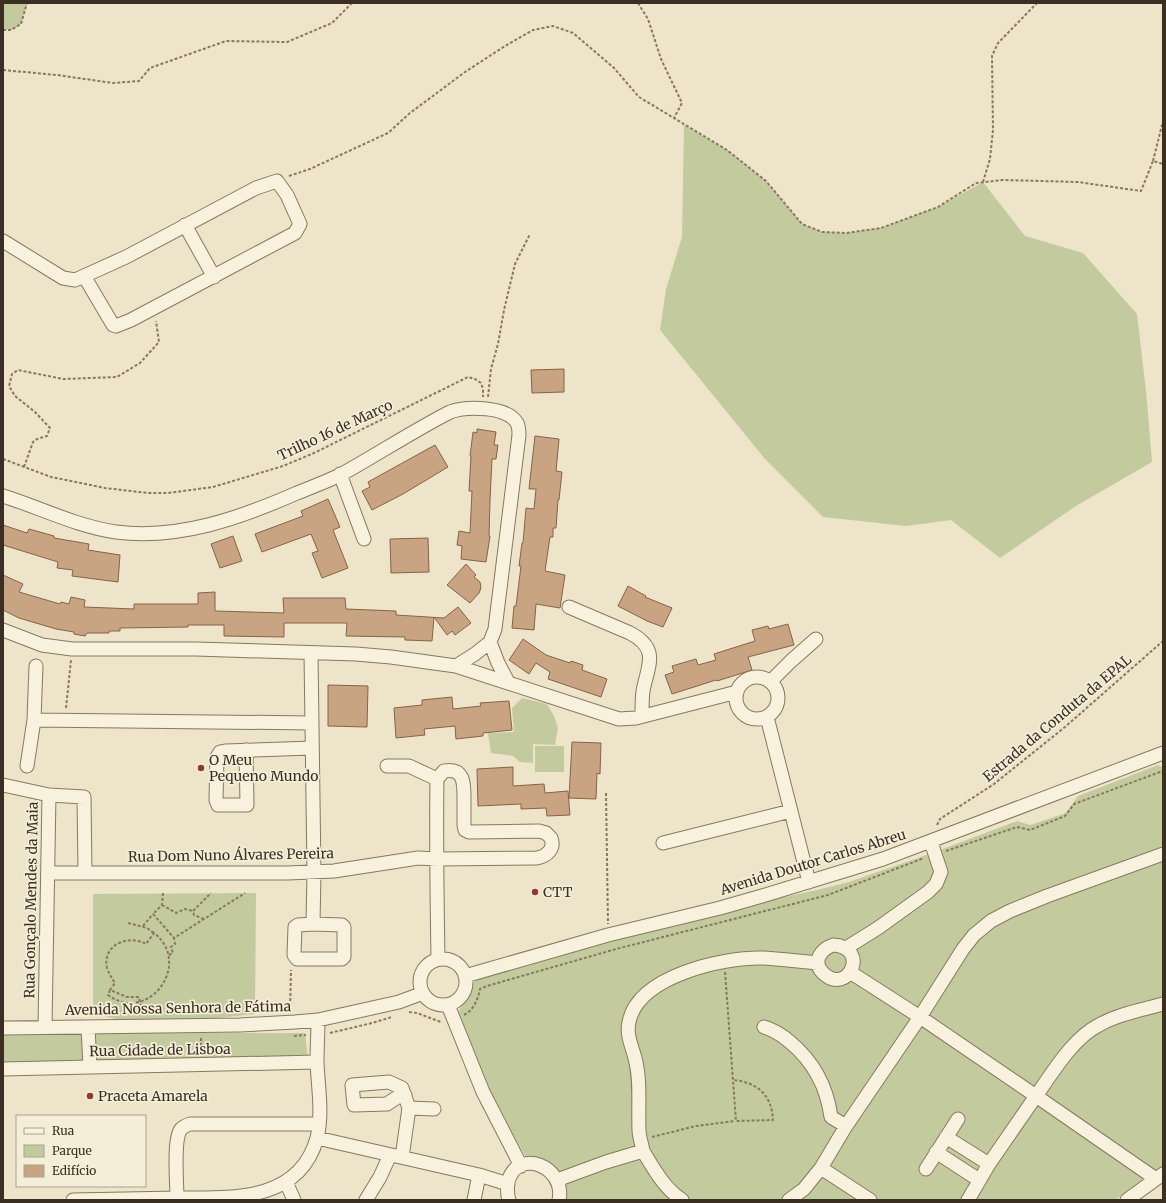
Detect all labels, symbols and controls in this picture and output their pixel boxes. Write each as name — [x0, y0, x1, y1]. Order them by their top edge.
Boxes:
street label: Trilho 16 de Março — [275, 395, 395, 465]
street label: Estrada da Conduta da EPAL — [979, 650, 1135, 786]
place label: O Meu Pequeno Mundo — [209, 751, 319, 785]
marker: O Meu Pequeno Mundo — [196, 763, 206, 773]
street label: Rua Gonçalo Mendes da Maia — [20, 801, 42, 999]
street label: Avenida Doutor Carlos Abreu — [717, 825, 908, 899]
street label: Rua Dom Nuno Álvares Pereira — [128, 844, 335, 866]
place label: CTT — [543, 883, 573, 901]
marker: CTT — [530, 887, 540, 897]
street label: Avenida Nossa Senhora de Fátima — [64, 997, 292, 1019]
street label: Rua Cidade de Lisboa — [89, 1040, 231, 1060]
place label: Praceta Amarela — [98, 1087, 208, 1105]
marker: Praceta Amarela — [85, 1091, 95, 1101]
legend — [16, 1115, 146, 1187]
text: Rua — [52, 1123, 75, 1138]
text: Parque — [52, 1143, 92, 1158]
text: Edifício — [52, 1163, 96, 1178]

